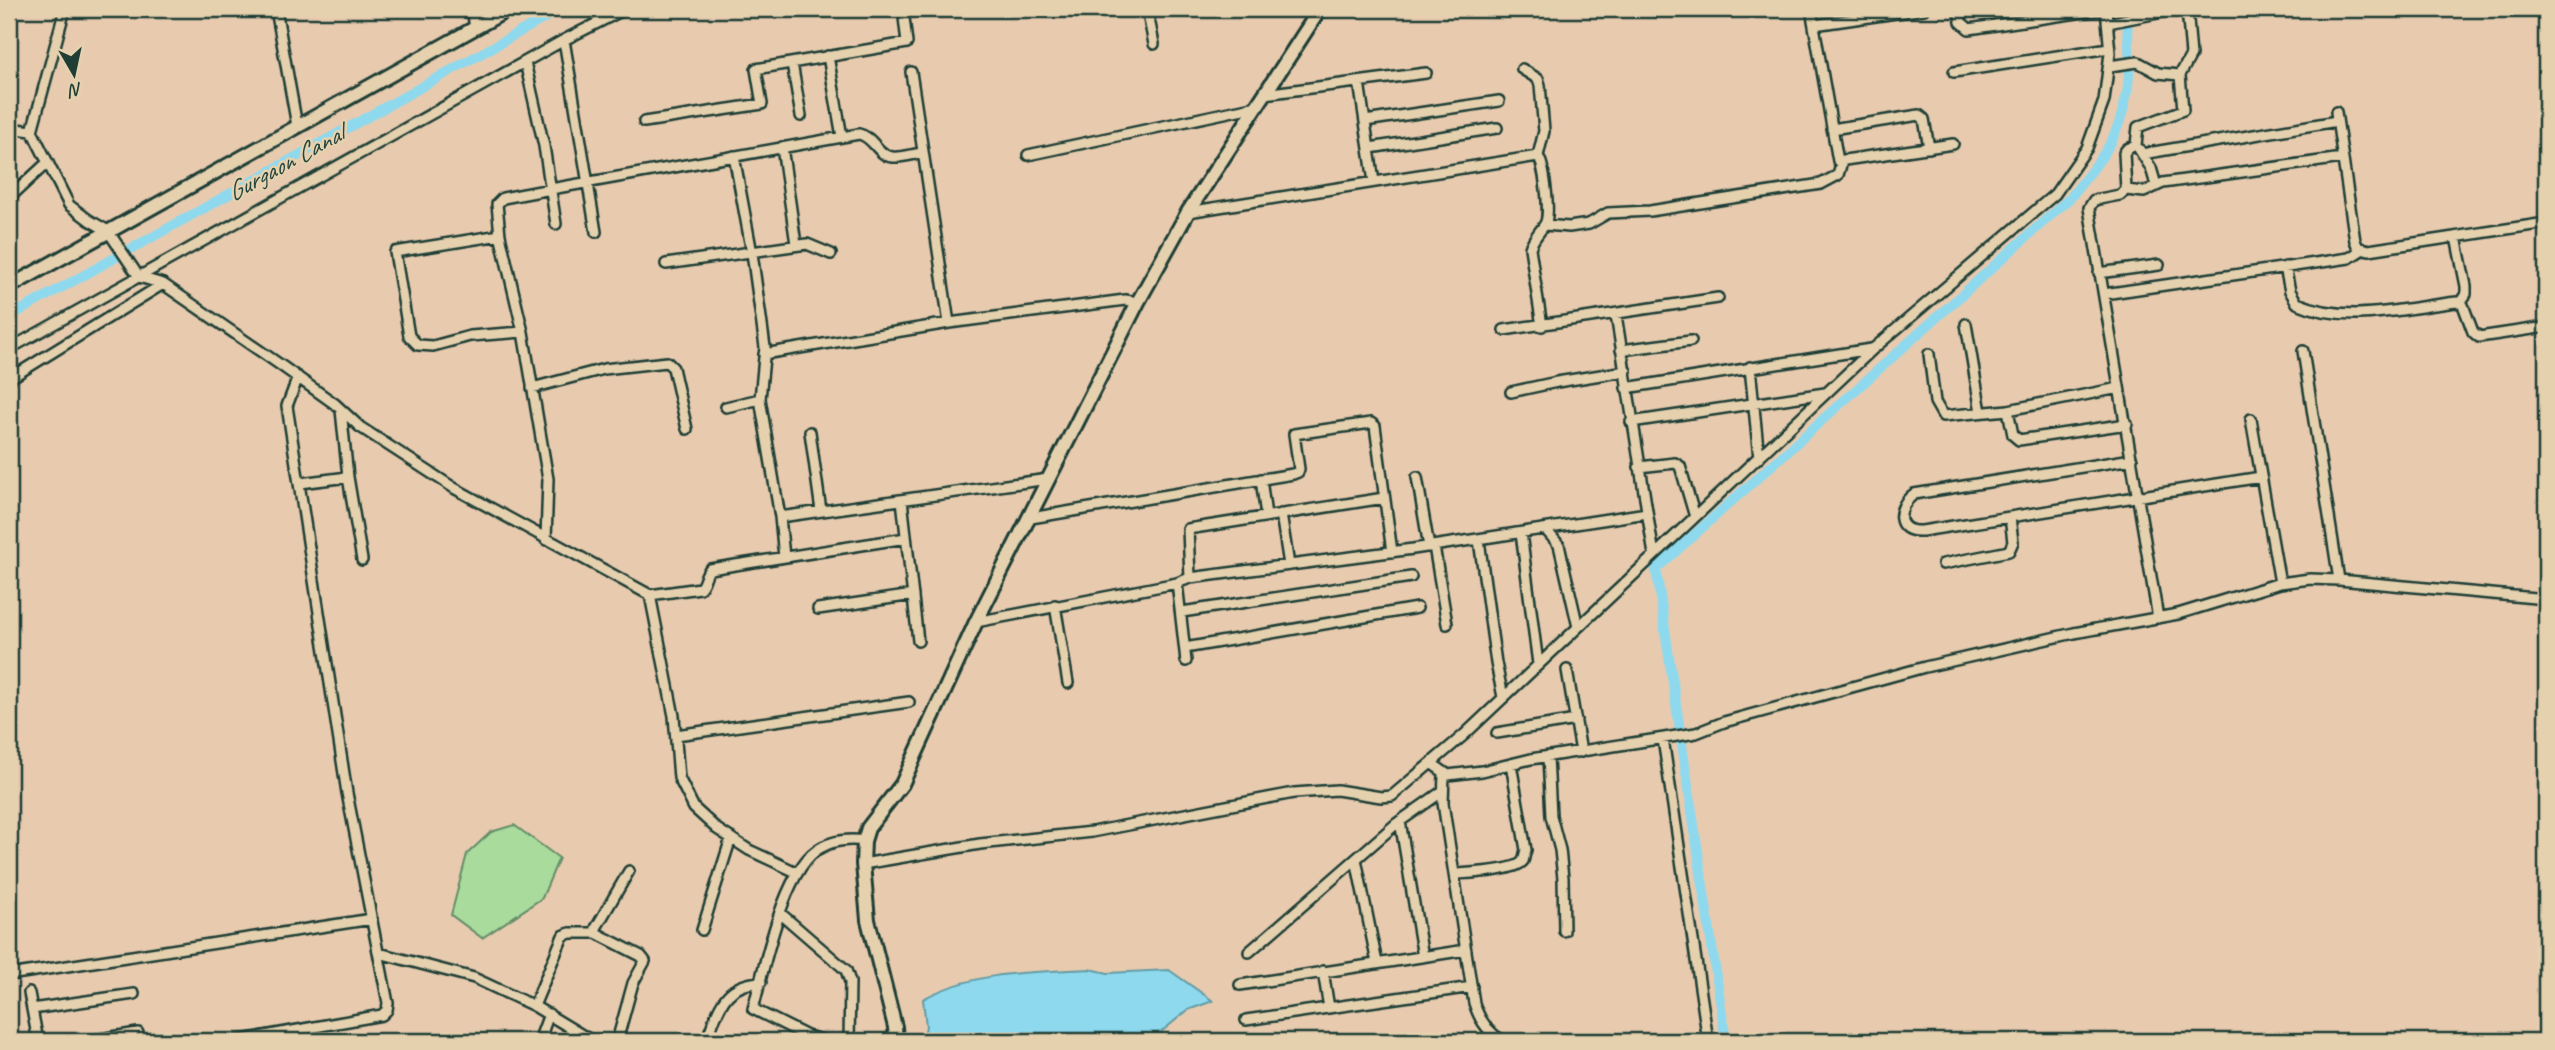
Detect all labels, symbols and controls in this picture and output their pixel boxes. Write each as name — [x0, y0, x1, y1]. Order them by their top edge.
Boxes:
north arrow — [38, 38, 108, 108]
text: N — [66, 77, 84, 103]
water label: Gurgaon Canal — [221, 113, 357, 209]

